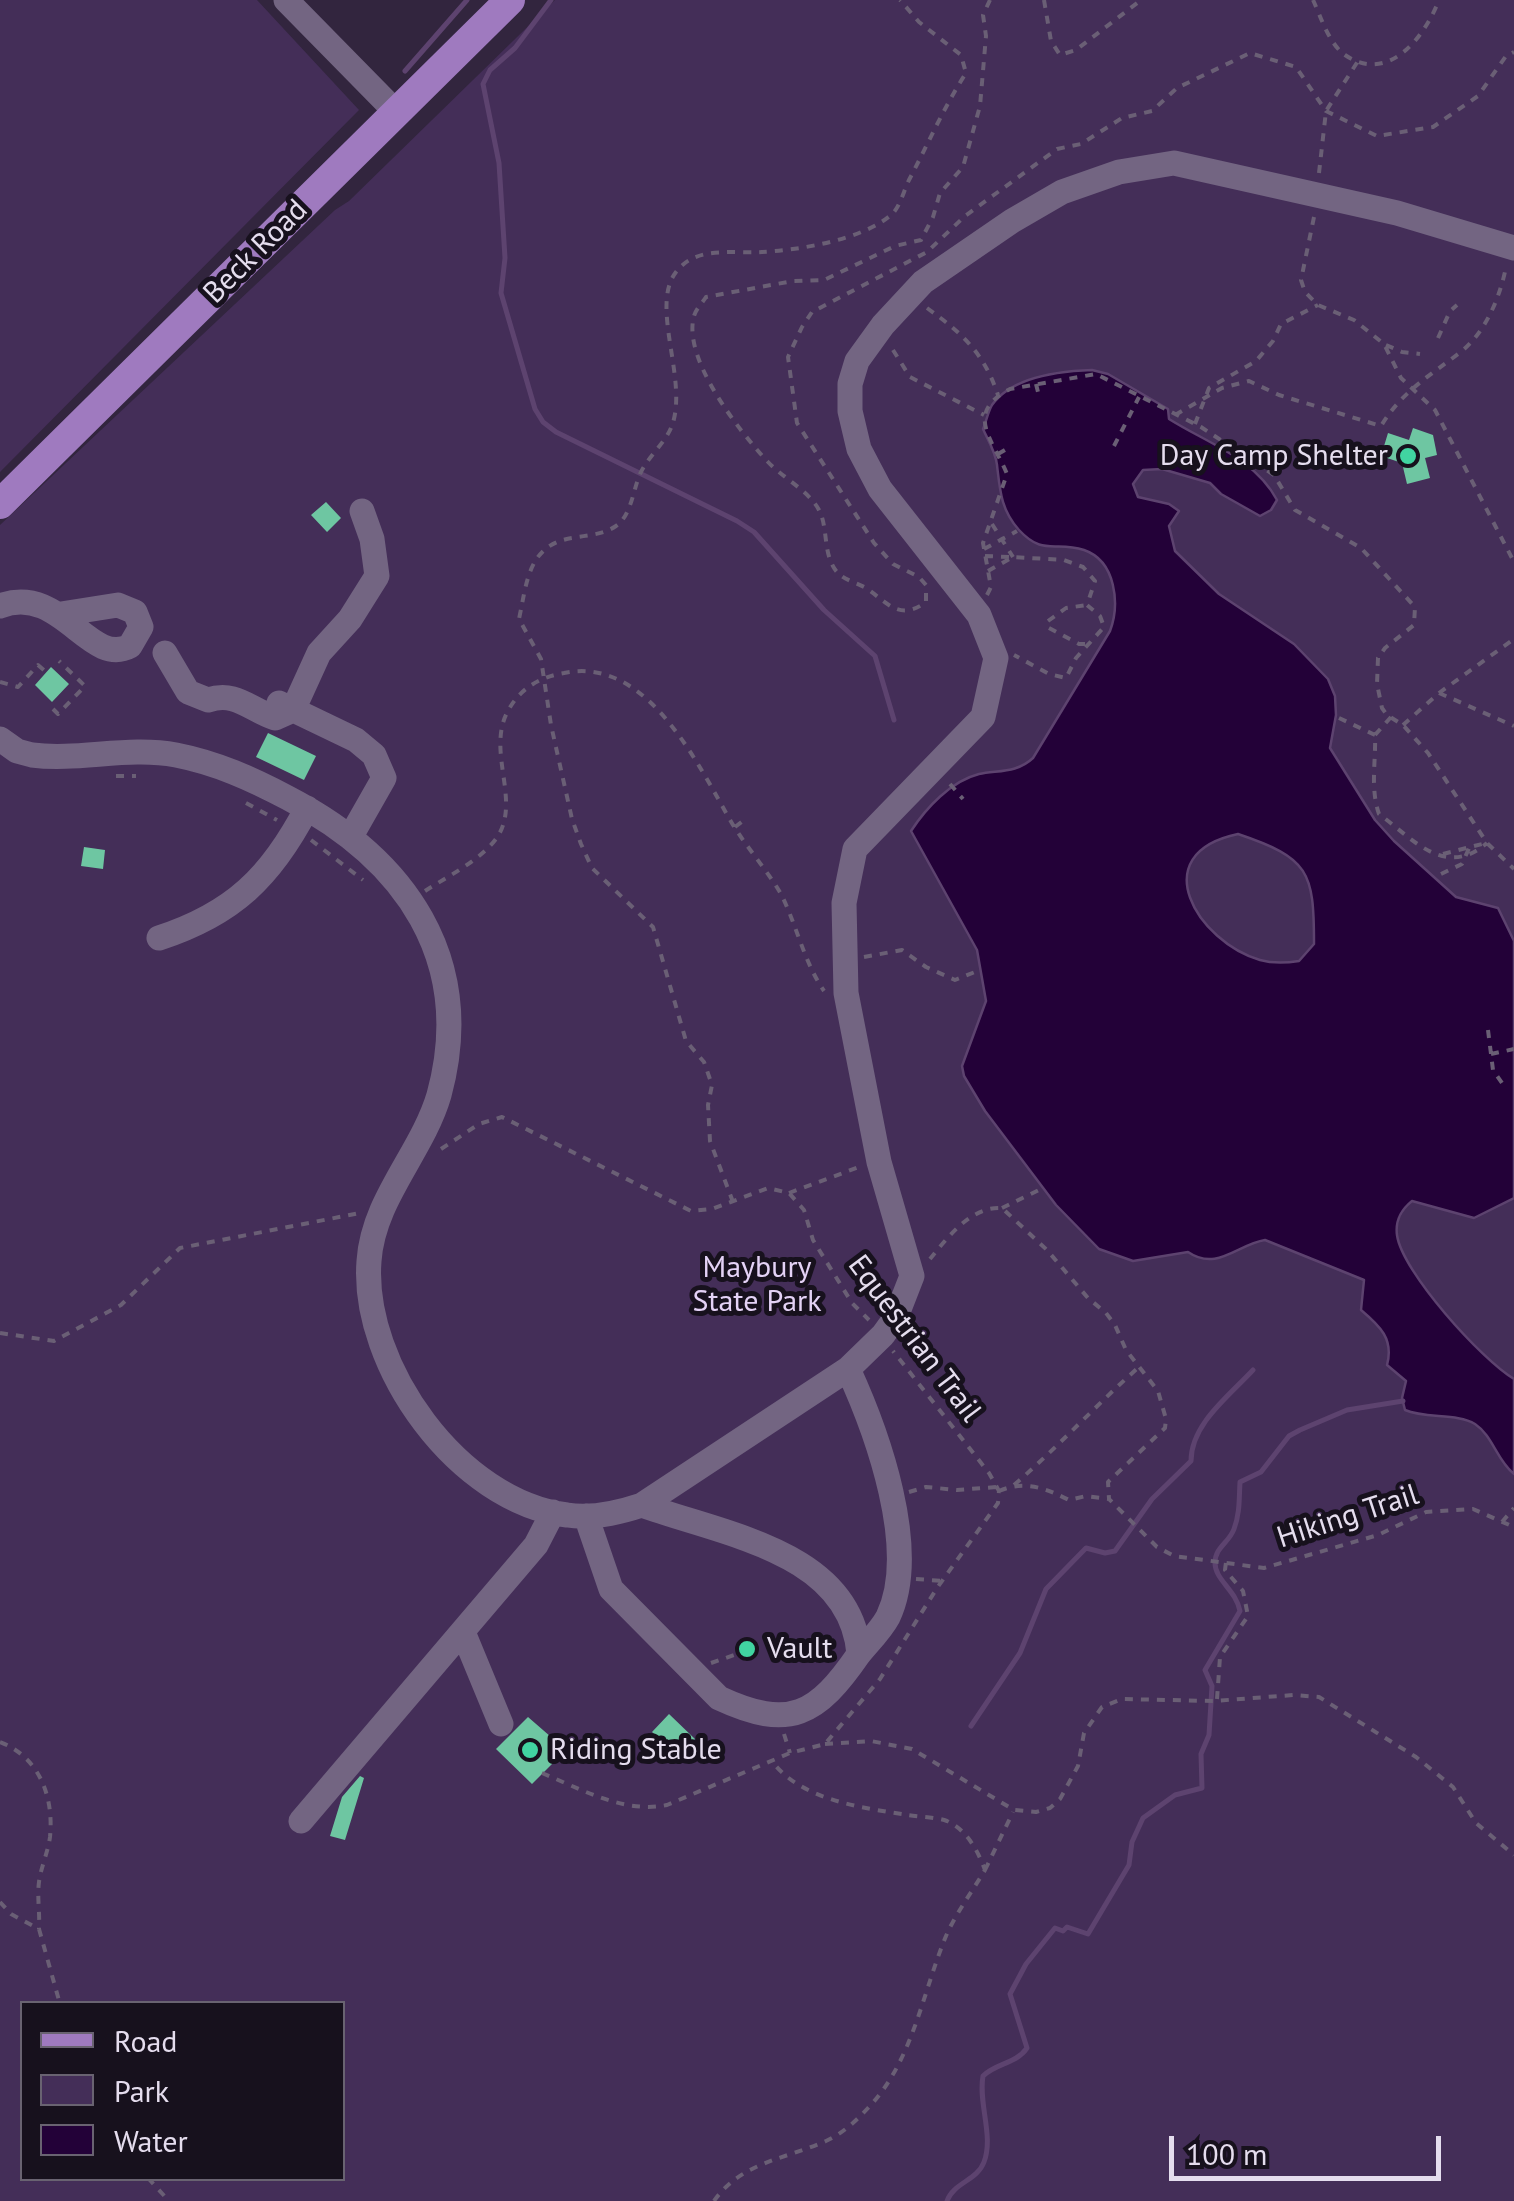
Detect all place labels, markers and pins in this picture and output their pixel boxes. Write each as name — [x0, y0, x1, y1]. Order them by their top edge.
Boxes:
place label: Day Camp Shelter — [1160, 438, 1388, 474]
marker: Day Camp Shelter — [1397, 445, 1419, 467]
place label: Vault — [767, 1631, 833, 1667]
marker: Vault — [736, 1638, 758, 1660]
place label: Riding Stable — [550, 1732, 722, 1768]
marker: Riding Stable — [519, 1739, 541, 1761]

